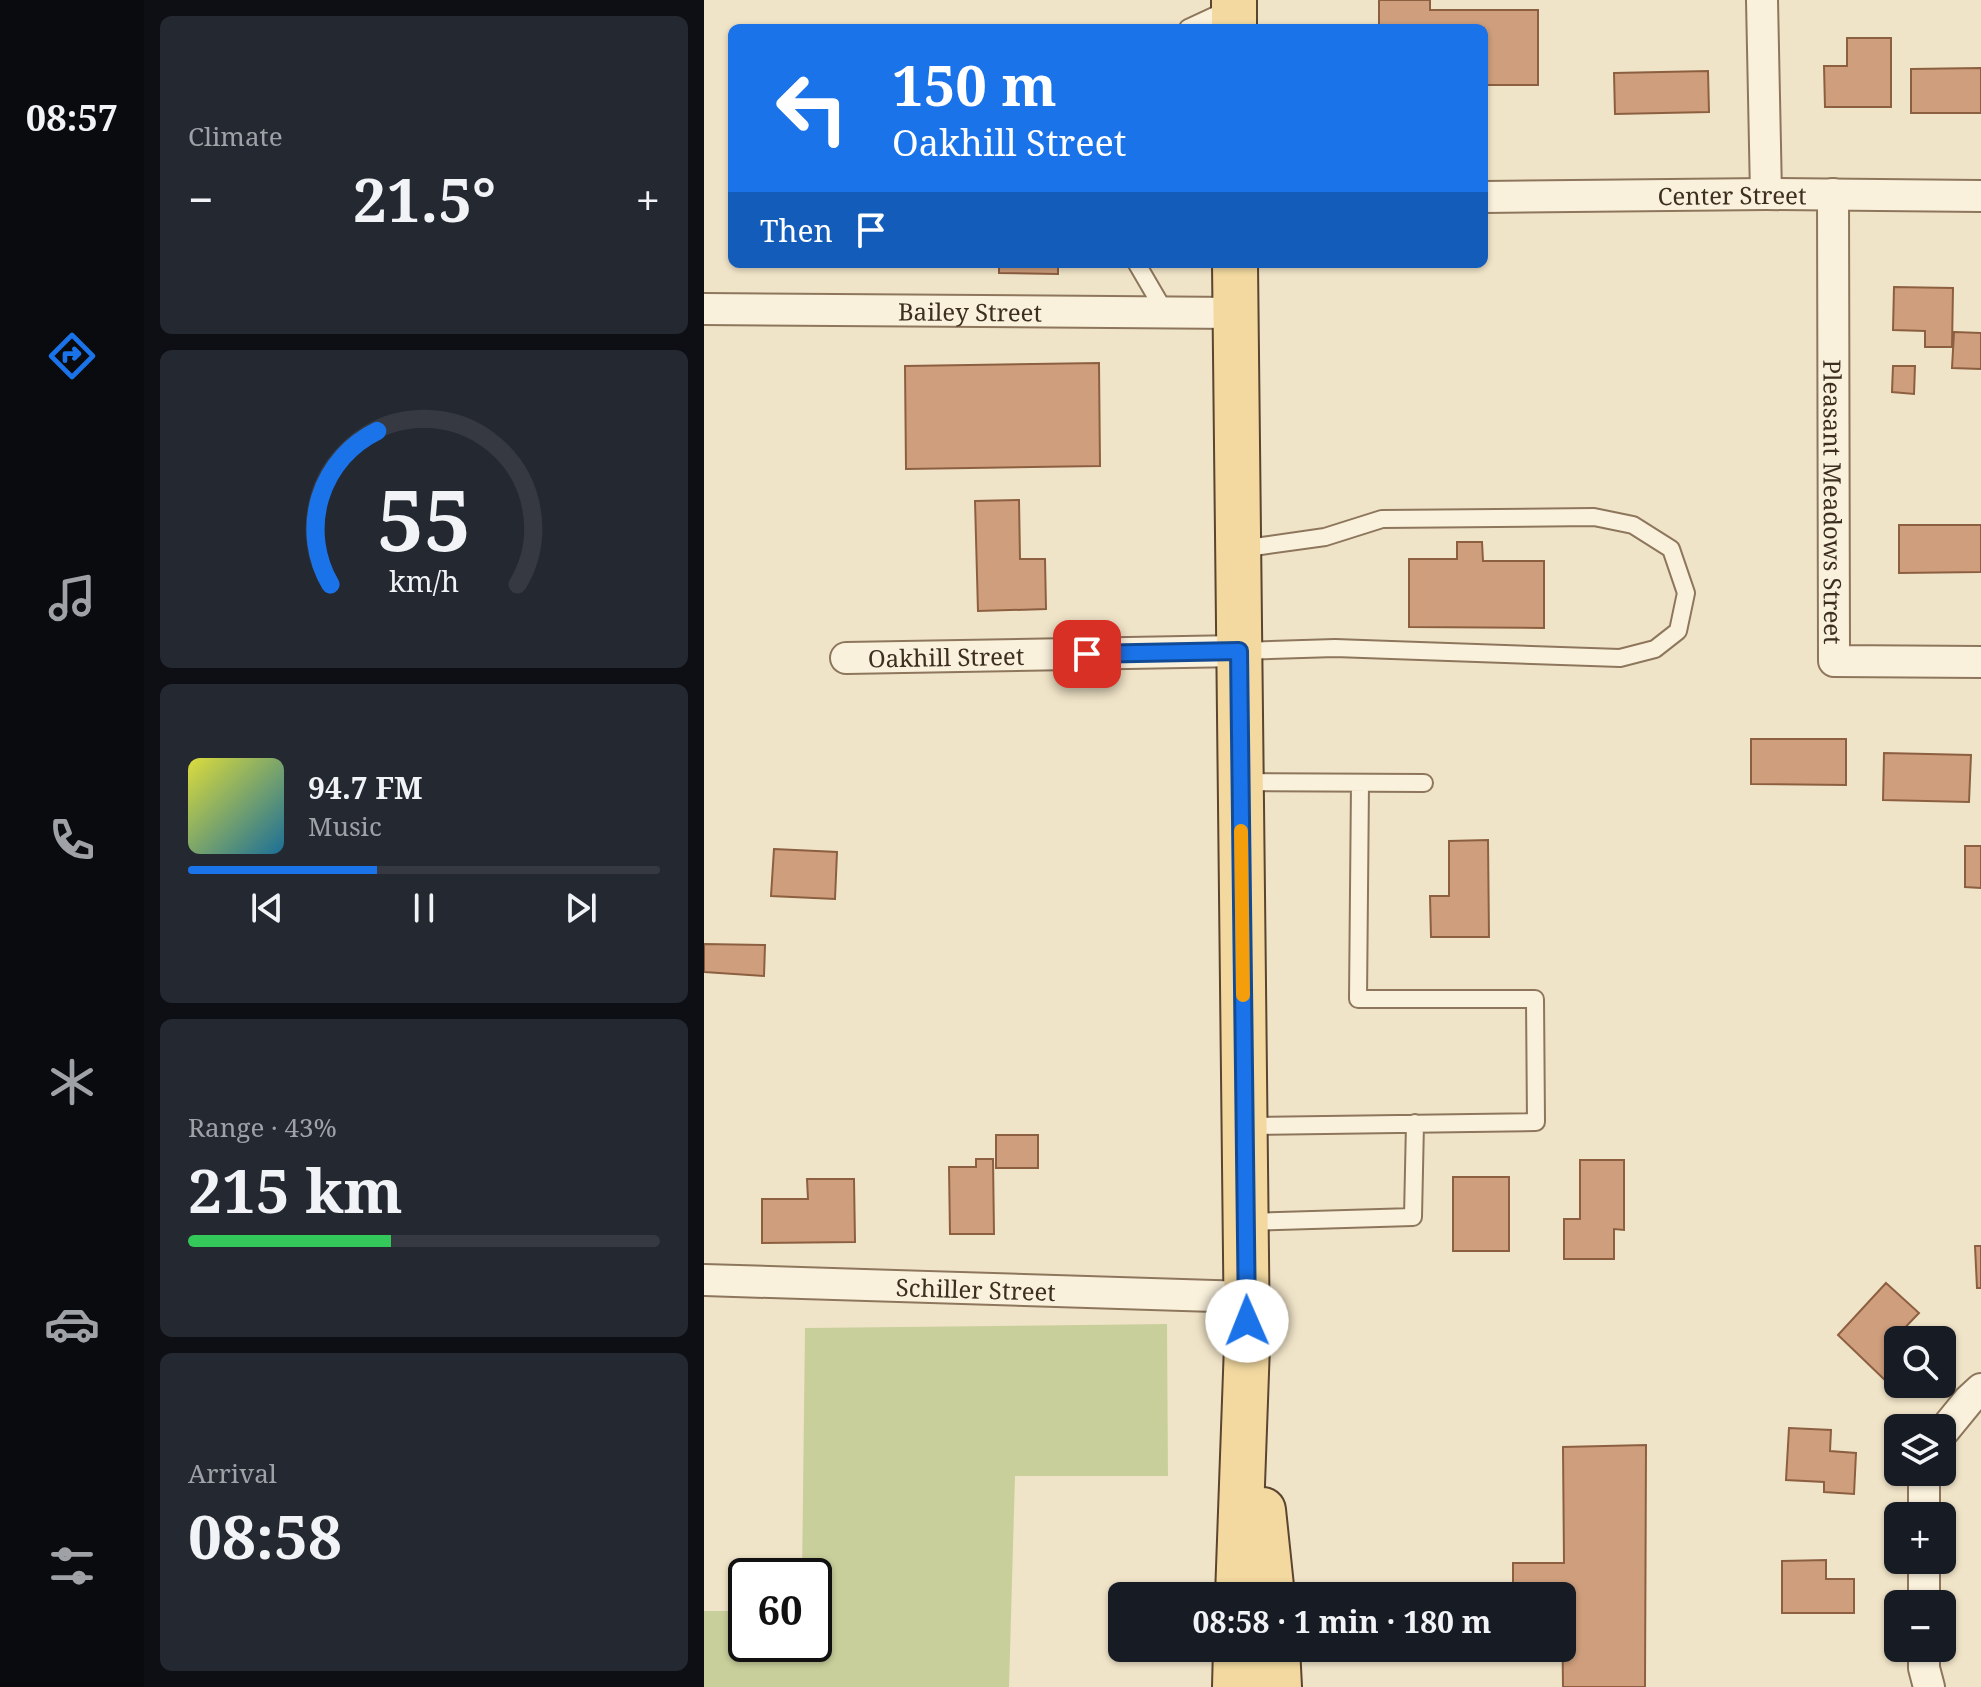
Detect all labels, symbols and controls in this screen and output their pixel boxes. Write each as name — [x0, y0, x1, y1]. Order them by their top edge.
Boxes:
text: 150 m — [892, 46, 1057, 122]
icon: left — [760, 56, 864, 160]
text: 08:57 — [26, 93, 118, 142]
text: Climate — [188, 118, 283, 154]
text: Oakhill Street — [892, 118, 1127, 167]
text: 21.5° — [353, 158, 496, 240]
text: − — [188, 169, 213, 229]
text: + — [635, 169, 660, 229]
street label: Center Street — [1657, 177, 1807, 212]
icon: arrive — [849, 208, 893, 252]
text: Then — [760, 210, 833, 251]
street label: Bailey Street — [898, 294, 1042, 328]
icon: directions — [44, 328, 100, 384]
street label: Pleasant Meadows Street — [1817, 359, 1850, 645]
text: 55 — [377, 462, 471, 575]
text: km/h — [389, 561, 459, 600]
icon: music — [44, 570, 100, 626]
pin — [1053, 620, 1121, 688]
icon: arrive — [1065, 632, 1109, 676]
street label: Oakhill Street — [867, 638, 1024, 674]
text: 94.7 FM — [308, 767, 423, 808]
text: Music — [308, 808, 382, 844]
icon: phone — [44, 812, 100, 868]
icon: previous — [245, 886, 289, 930]
icon: pause — [402, 886, 446, 930]
icon: next — [559, 886, 603, 930]
icon: climate — [44, 1054, 100, 1110]
text: Range · 43% — [188, 1109, 337, 1145]
text: 215 km — [188, 1149, 403, 1231]
street label: Schiller Street — [895, 1270, 1056, 1308]
position arrow — [1205, 1279, 1289, 1363]
icon: car — [44, 1296, 100, 1352]
map controls — [1884, 1326, 1956, 1662]
button: search — [1884, 1326, 1956, 1398]
button: layers — [1884, 1414, 1956, 1486]
text: Arrival — [188, 1455, 277, 1491]
text: 08:58 — [188, 1495, 342, 1577]
button: + — [1884, 1502, 1956, 1574]
icon: filters — [44, 1538, 100, 1594]
speed limit sign: 60 — [728, 1558, 832, 1662]
button: − — [1884, 1590, 1956, 1662]
text: 08:58 · 1 min · 180 m — [1193, 1601, 1491, 1642]

